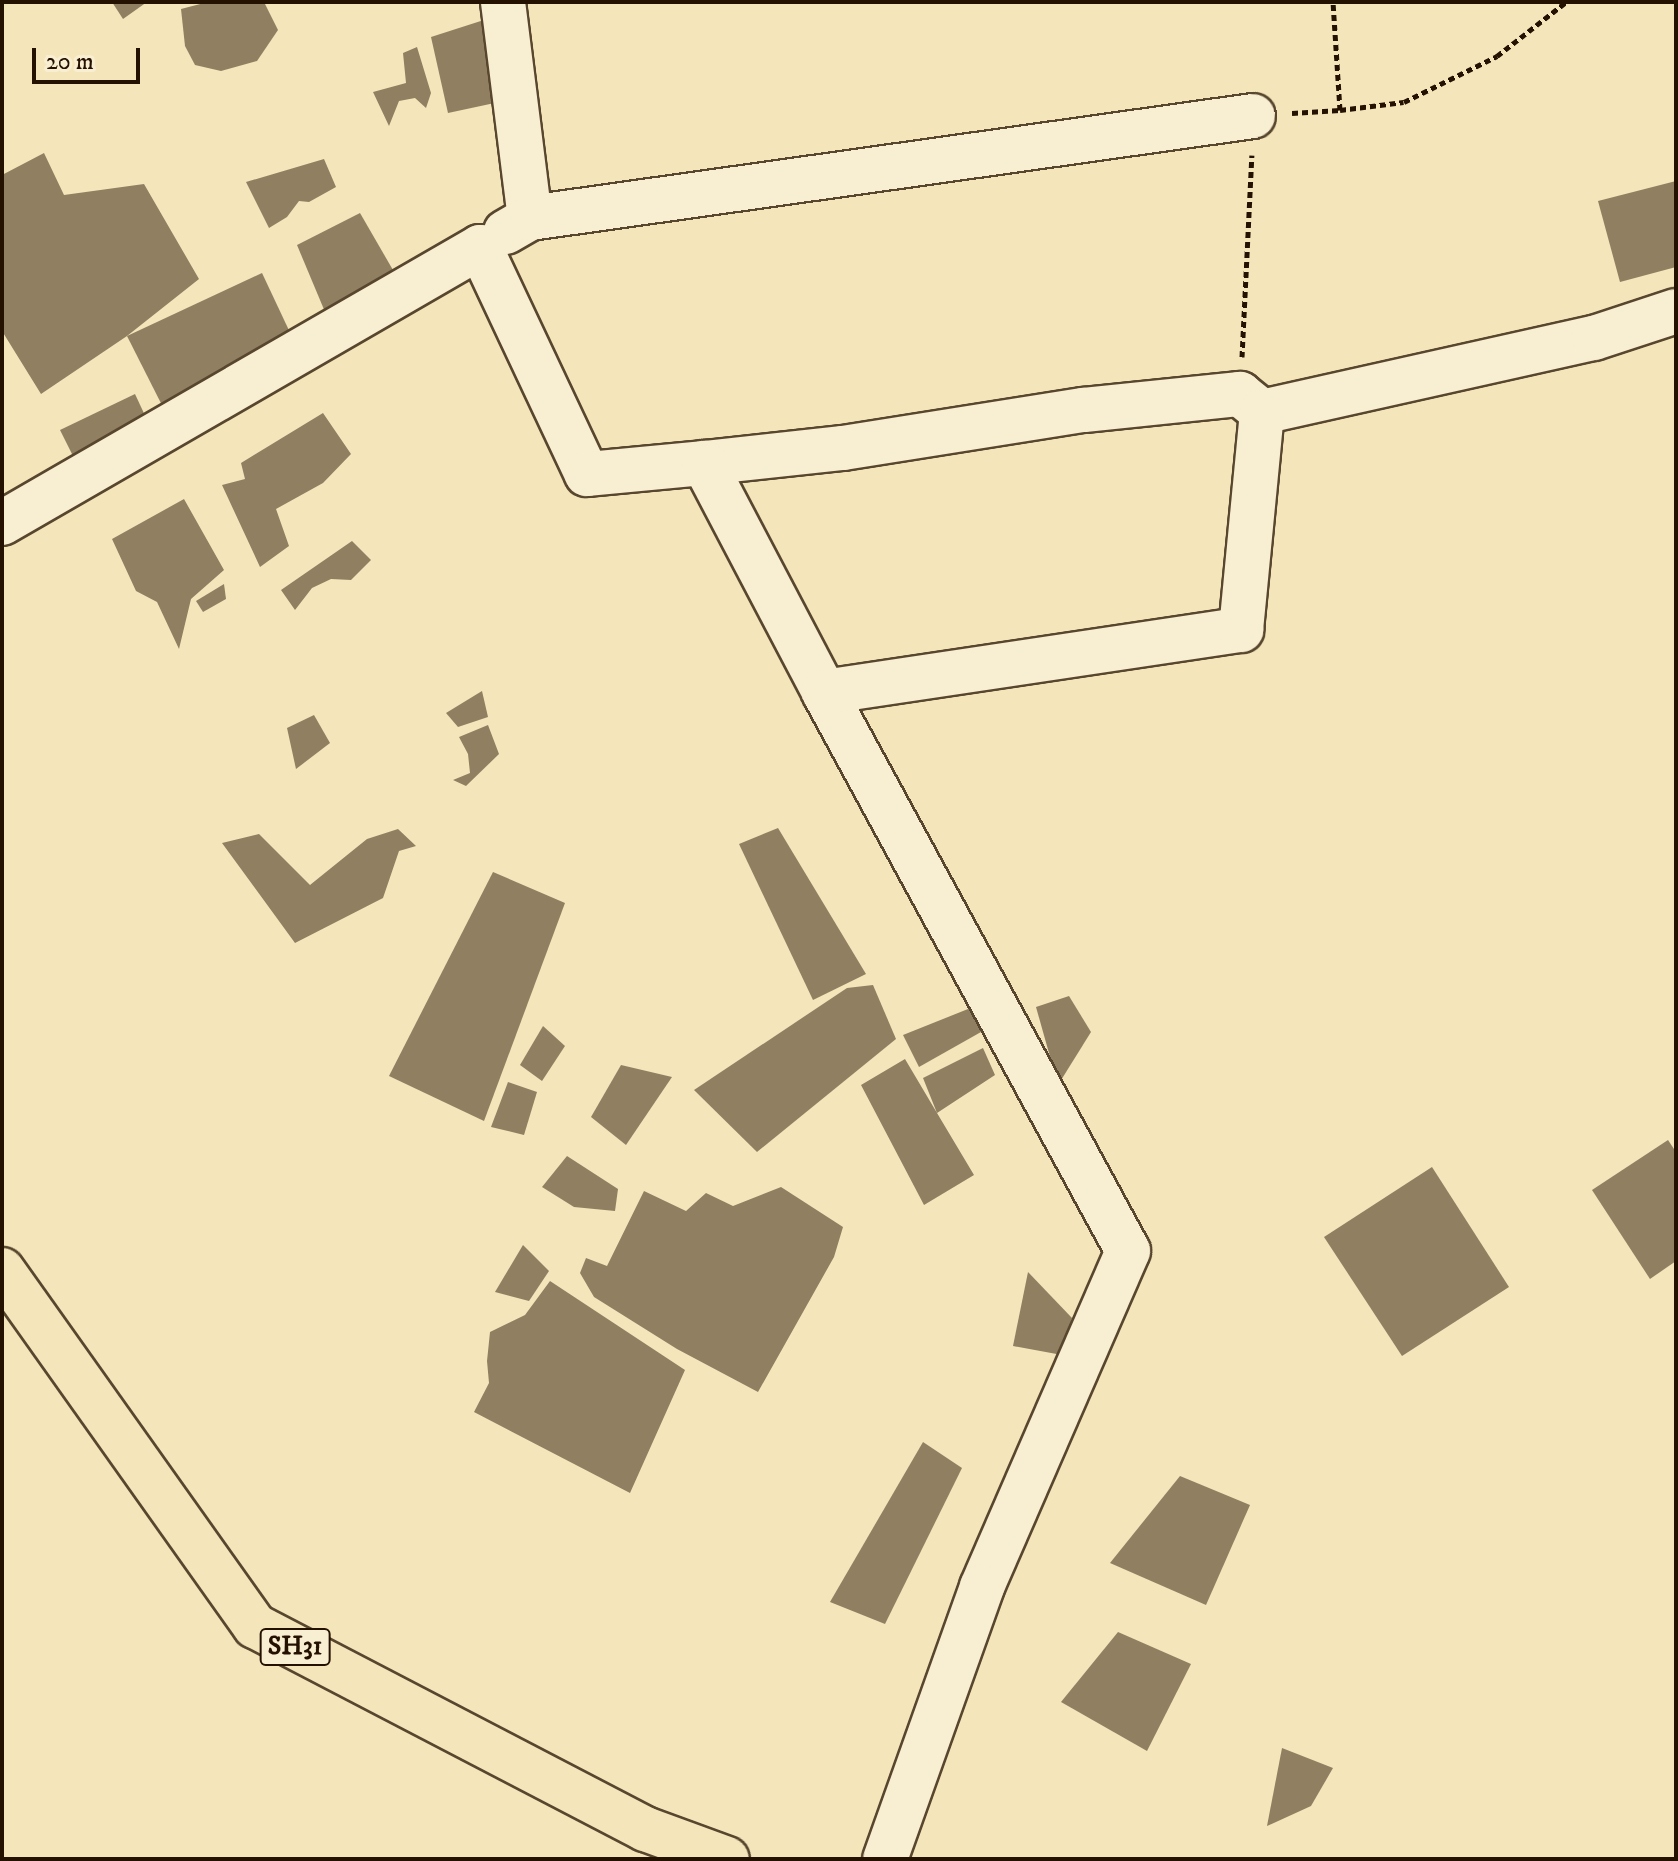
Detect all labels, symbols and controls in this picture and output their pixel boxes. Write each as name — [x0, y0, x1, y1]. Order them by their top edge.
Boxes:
scale bar — [36, 32, 144, 82]
text: 20 m — [46, 47, 94, 77]
road number: SH31 — [259, 1625, 331, 1669]

